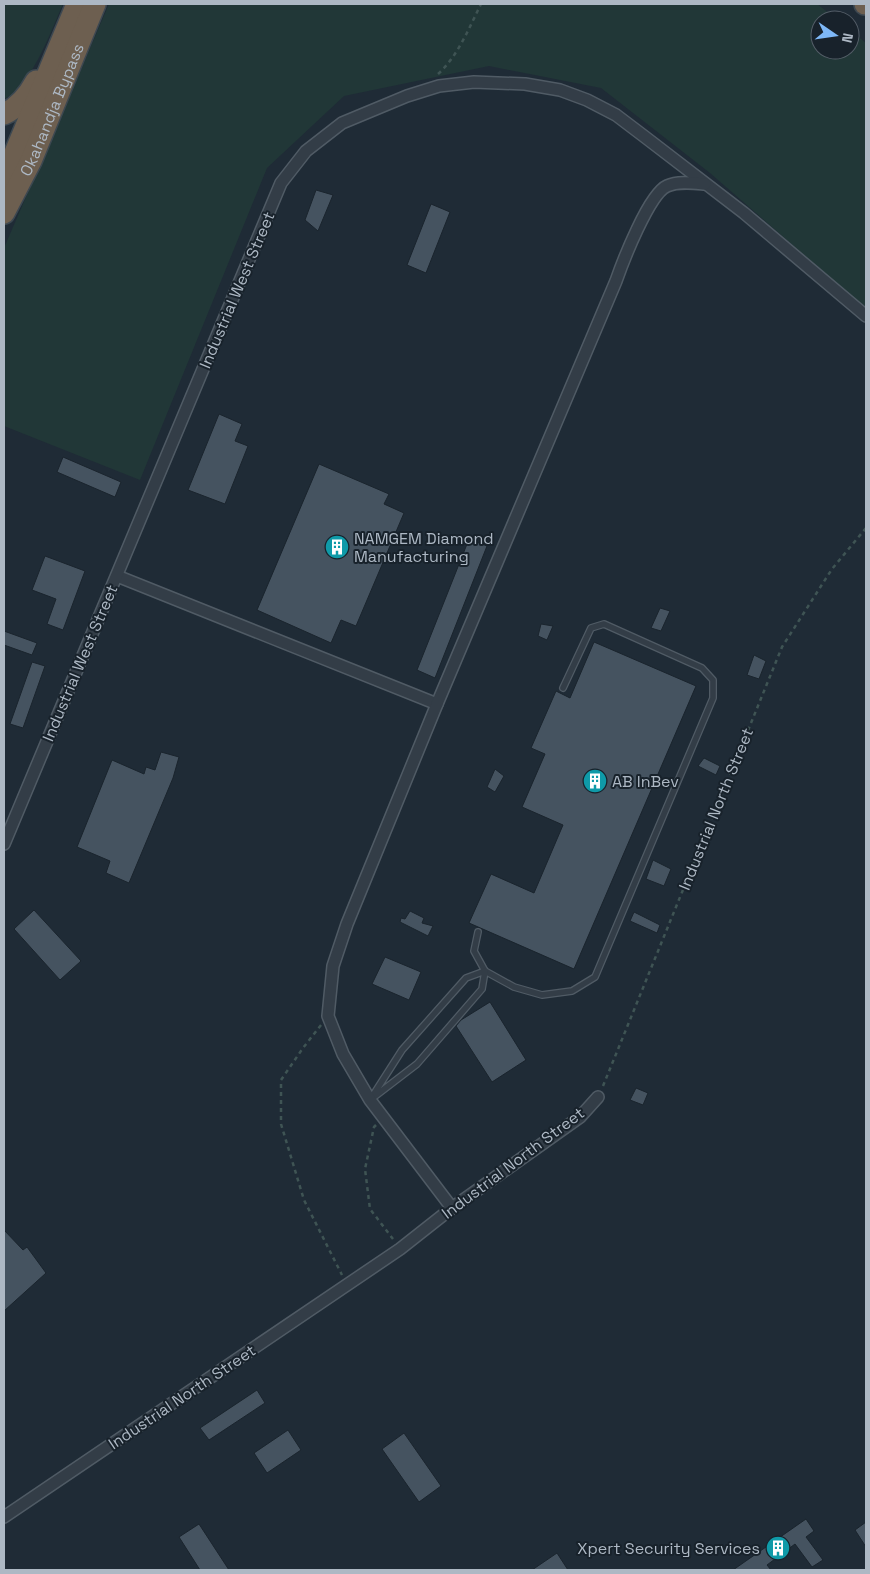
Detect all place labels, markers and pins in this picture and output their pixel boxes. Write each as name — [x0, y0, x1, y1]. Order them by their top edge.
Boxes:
place label: NAMGEM Diamond Manufacturing — [354, 528, 494, 567]
building icon: NAMGEM Diamond Manufacturing — [324, 534, 350, 560]
building icon: AB InBev — [582, 768, 608, 794]
place label: AB InBev — [612, 771, 679, 792]
building icon: Xpert Security Services — [765, 1535, 791, 1561]
place label: Xpert Security Services — [577, 1538, 760, 1559]

